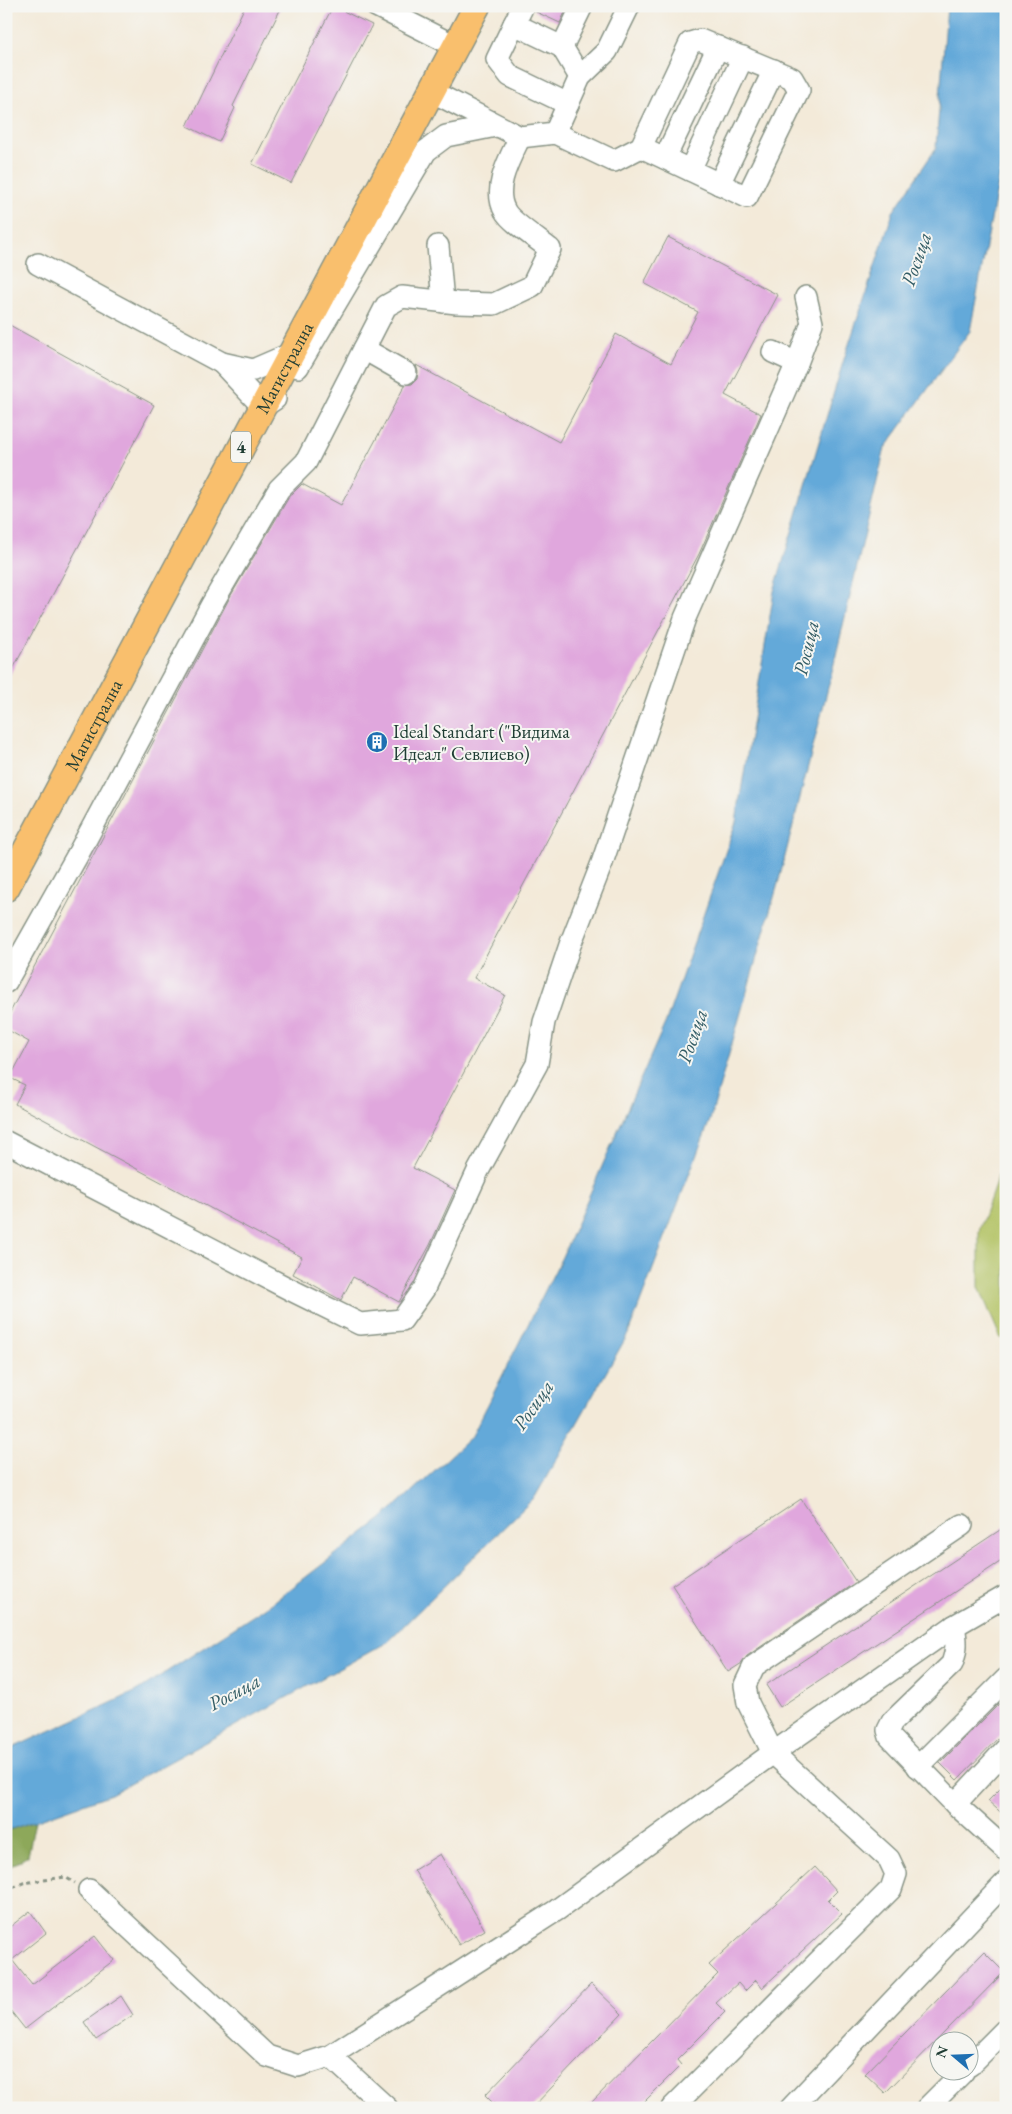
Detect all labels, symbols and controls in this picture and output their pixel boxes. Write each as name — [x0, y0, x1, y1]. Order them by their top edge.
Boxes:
water label: Росица — [895, 229, 937, 289]
street label: Магистрална — [250, 317, 319, 418]
road number: 4 — [231, 432, 251, 462]
water label: Росица — [787, 618, 825, 678]
street label: Магистрална — [59, 675, 128, 775]
place label: Ideal Standart ("Видима Идеал" Севлиево) — [393, 719, 570, 766]
building icon: Ideal Standart ("Видима Идеал" Севлиево) — [365, 730, 389, 754]
water label: Росица — [671, 1006, 713, 1066]
water label: Росица — [506, 1375, 560, 1435]
water label: Росица — [203, 1668, 265, 1716]
north arrow — [930, 2032, 980, 2082]
text: N — [931, 2043, 952, 2060]

